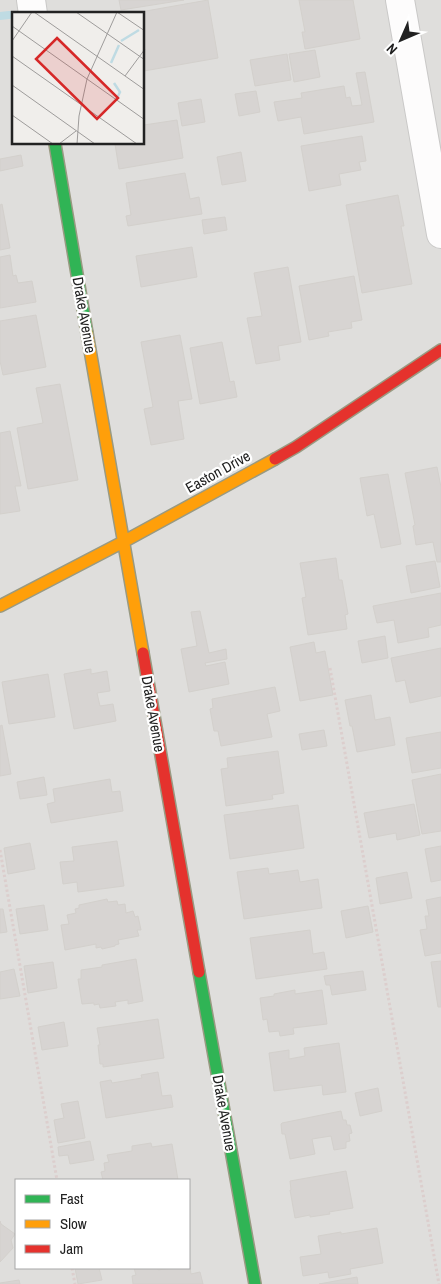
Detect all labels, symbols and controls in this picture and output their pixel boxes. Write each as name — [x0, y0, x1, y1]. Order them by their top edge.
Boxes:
inset map — [12, 12, 145, 145]
north arrow — [376, 15, 426, 65]
text: N — [383, 40, 401, 58]
street label: Drake Avenue — [67, 275, 102, 355]
street label: Easton Drive — [182, 445, 254, 498]
street label: Drake Avenue — [136, 674, 171, 754]
street label: Drake Avenue — [207, 1073, 242, 1153]
legend — [15, 1179, 190, 1269]
text: Fast — [60, 1188, 84, 1209]
text: Slow — [60, 1213, 87, 1234]
text: Jam — [60, 1238, 83, 1259]

